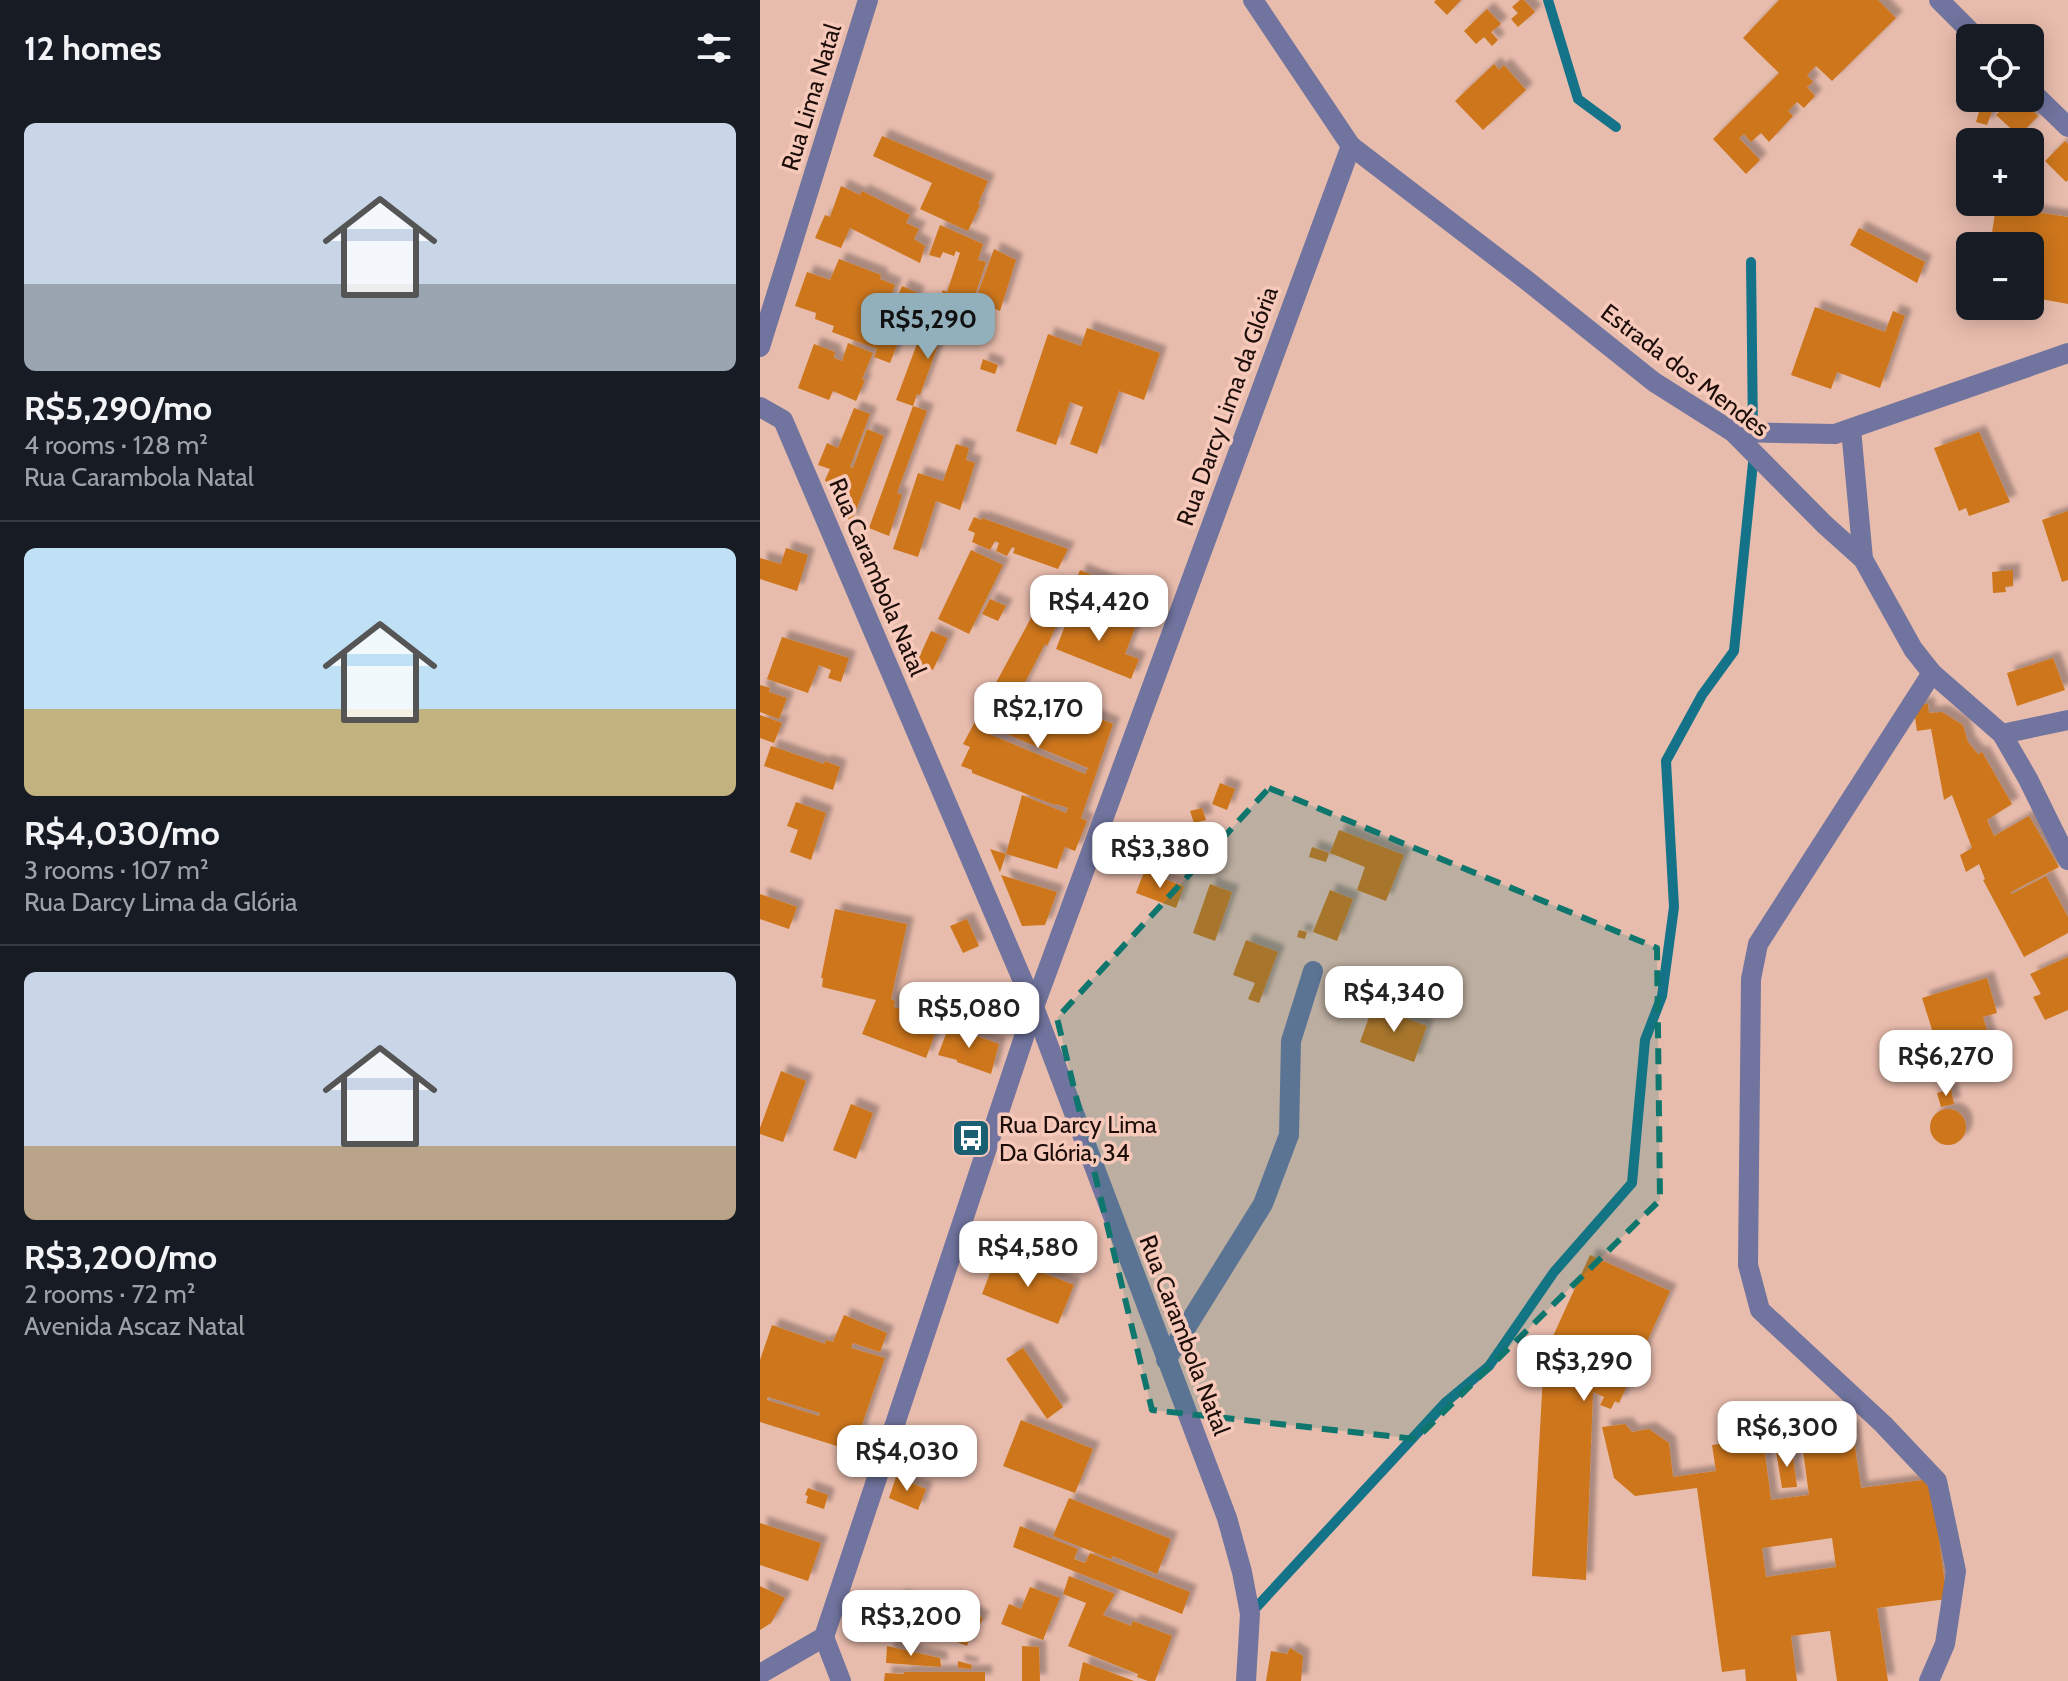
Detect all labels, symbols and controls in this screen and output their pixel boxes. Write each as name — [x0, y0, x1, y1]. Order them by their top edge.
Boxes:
street label: Rua Lima Natal — [775, 20, 847, 174]
map controls — [1956, 24, 2044, 320]
button: locate — [1956, 24, 2044, 112]
icon: filters — [692, 26, 736, 70]
text: 12 homes — [24, 27, 162, 69]
button: + — [1956, 128, 2044, 216]
icon: home — [308, 175, 452, 319]
button: − — [1956, 232, 2044, 320]
street label: Rua Darcy Lima da Glória — [1170, 282, 1284, 530]
pin: R$5,290 — [854, 293, 1002, 361]
street label: Estrada dos Mendes — [1595, 297, 1775, 443]
text: R$5,290 — [879, 303, 977, 335]
text: R$5,290/mo — [24, 387, 212, 429]
text: 4 rooms · 128 m² — [24, 429, 208, 461]
text: Rua Carambola Natal — [24, 461, 254, 493]
street label: Rua Carambola Natal — [823, 474, 933, 681]
pin: R$4,420 — [1025, 575, 1173, 643]
text: R$4,420 — [1048, 585, 1150, 617]
icon: home — [308, 600, 452, 744]
pin: R$2,170 — [964, 682, 1112, 750]
text: R$2,170 — [992, 692, 1084, 724]
text: R$4,030/mo — [24, 812, 220, 854]
pin: R$3,380 — [1086, 822, 1234, 890]
text: R$3,380 — [1110, 832, 1210, 864]
text: 3 rooms · 107 m² — [24, 854, 209, 886]
text: Rua Darcy Lima da Glória — [24, 886, 297, 918]
pin: R$4,340 — [1320, 966, 1468, 1034]
text: R$4,340 — [1343, 976, 1445, 1008]
pin: R$5,080 — [895, 982, 1043, 1050]
text: R$5,080 — [917, 992, 1021, 1024]
icon: home — [308, 1024, 452, 1168]
pin: R$6,270 — [1872, 1030, 2020, 1098]
text: R$6,270 — [1897, 1040, 1995, 1072]
place label: Rua Darcy Lima Da Glória, 34 — [999, 1110, 1157, 1167]
bus stop icon: Rua Darcy Lima Da Glória, 34 — [950, 1117, 992, 1159]
pin: R$4,580 — [954, 1221, 1102, 1289]
text: R$4,580 — [977, 1231, 1079, 1263]
street label: Rua Carambola Natal — [1133, 1231, 1237, 1440]
text: R$3,200/mo — [24, 1236, 217, 1278]
text: 2 rooms · 72 m² — [24, 1278, 195, 1310]
text: Avenida Ascaz Natal — [24, 1310, 245, 1342]
pin: R$3,290 — [1510, 1335, 1658, 1403]
text: R$3,290 — [1535, 1345, 1633, 1377]
pin: R$6,300 — [1713, 1401, 1861, 1469]
text: R$6,300 — [1736, 1411, 1838, 1443]
pin: R$4,030 — [833, 1425, 981, 1493]
text: R$4,030 — [855, 1435, 959, 1467]
pin: R$3,200 — [837, 1590, 985, 1658]
text: R$3,200 — [860, 1600, 962, 1632]

